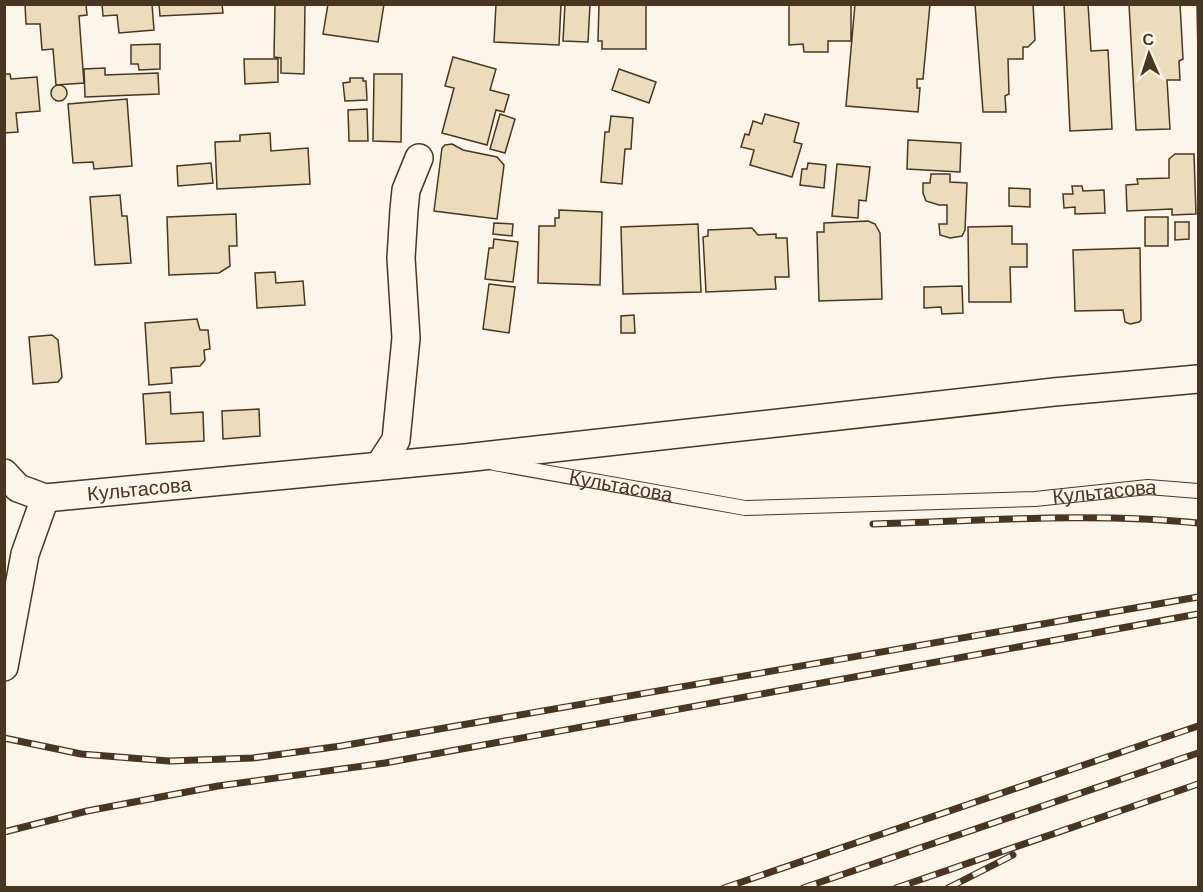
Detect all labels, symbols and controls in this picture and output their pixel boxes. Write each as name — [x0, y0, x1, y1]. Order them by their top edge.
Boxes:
north arrow — [1119, 24, 1179, 84]
text: С — [1142, 29, 1155, 50]
street label: Культасова — [567, 464, 676, 508]
street label: Культасова — [86, 471, 193, 507]
street label: Культасова — [1051, 474, 1158, 510]

